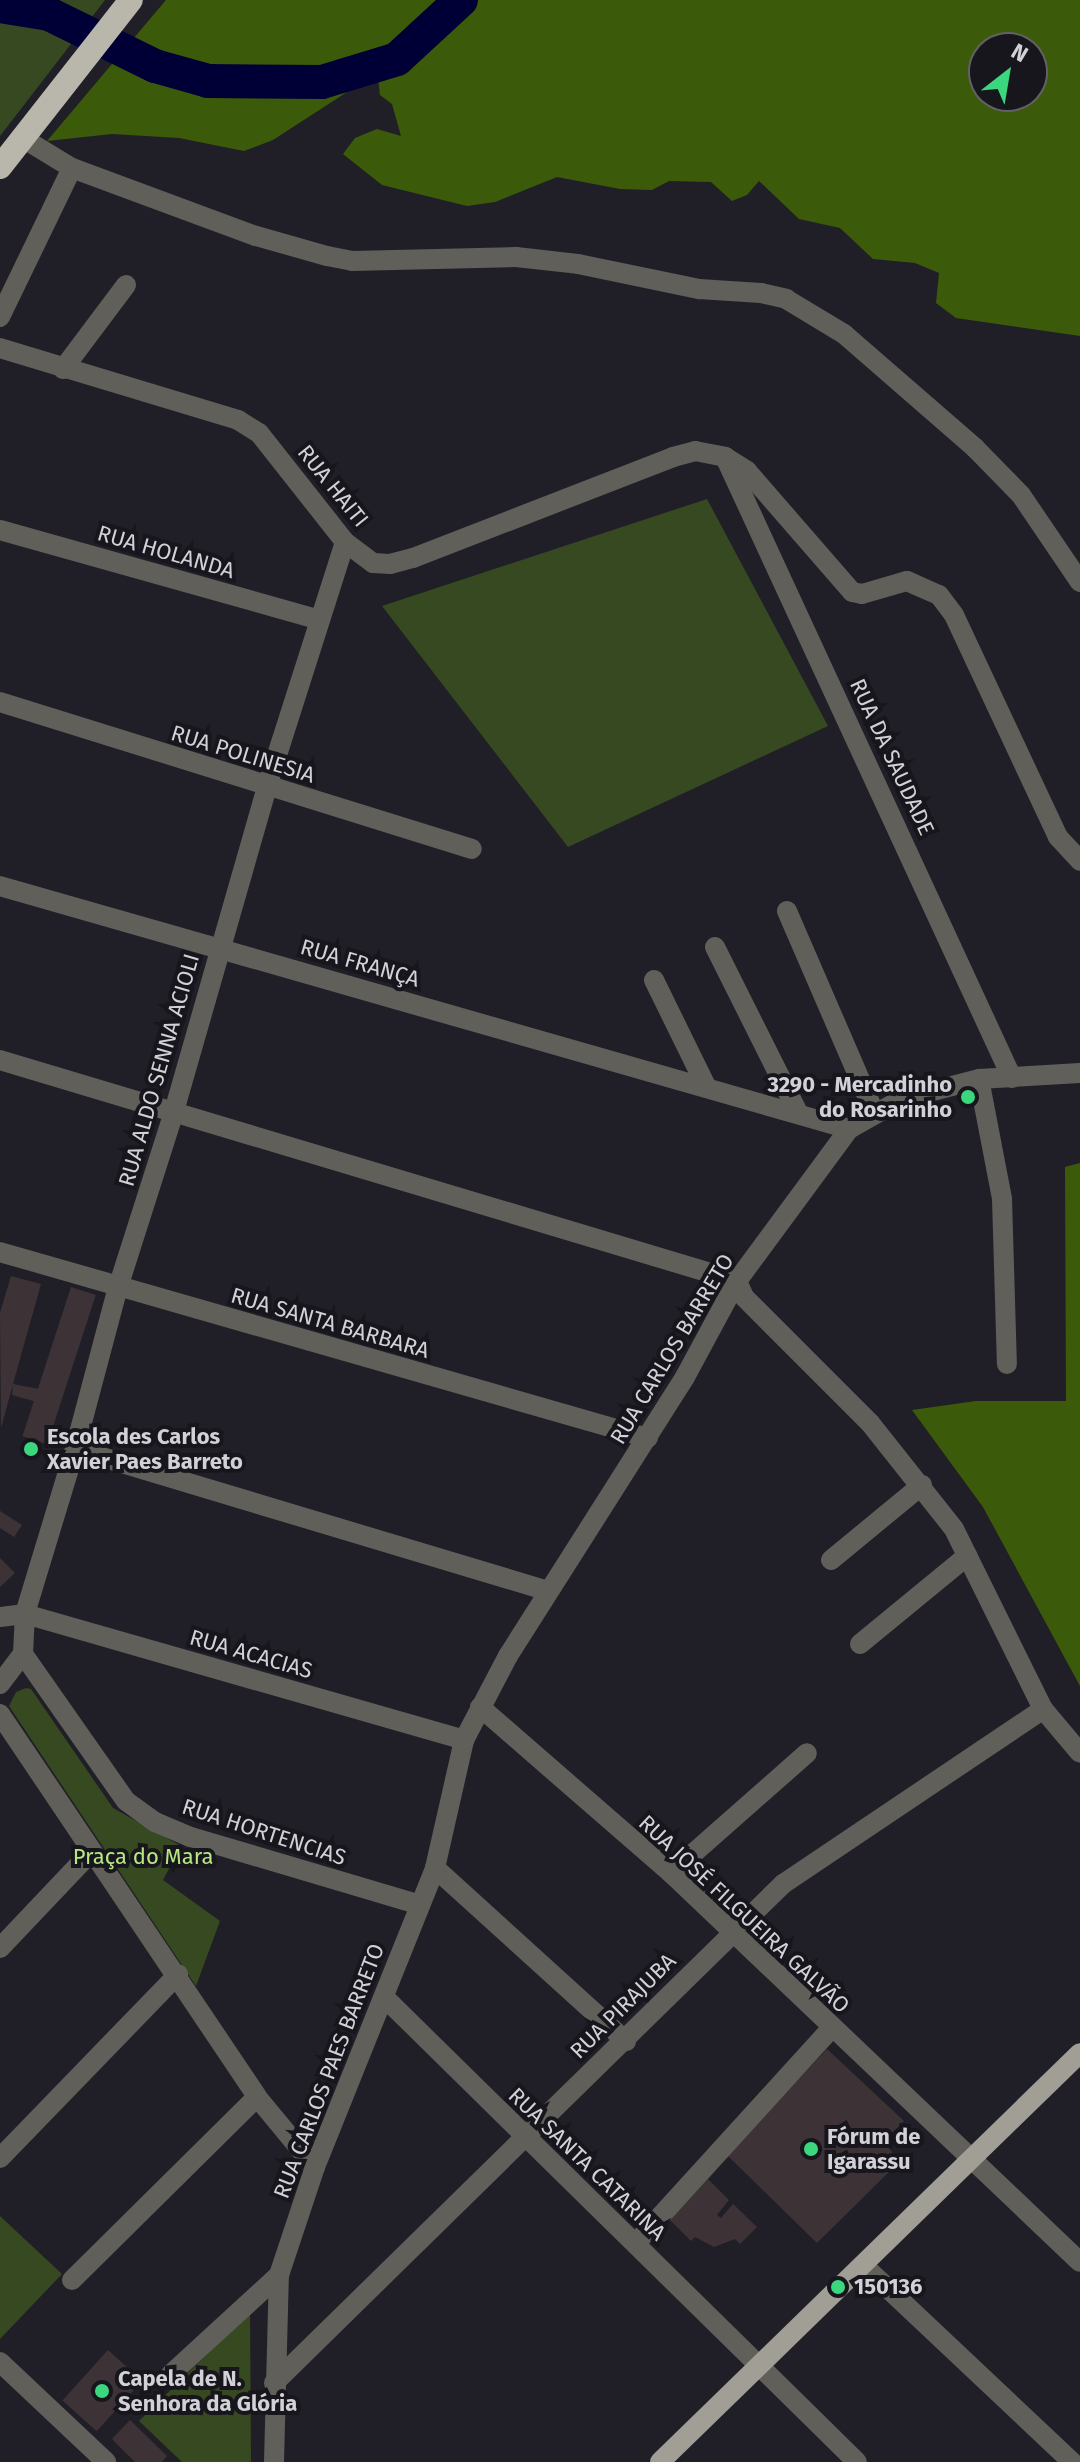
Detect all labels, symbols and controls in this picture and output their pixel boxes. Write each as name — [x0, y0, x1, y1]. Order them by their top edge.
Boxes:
north arrow — [968, 32, 1048, 112]
text: N — [1006, 37, 1033, 68]
street label: RUA HAITI — [292, 440, 374, 532]
street label: RUA HOLANDA — [94, 520, 238, 584]
street label: RUA DA SAUDADE — [844, 675, 940, 839]
street label: RUA POLINESIA — [168, 720, 318, 788]
street label: RUA FRANÇA — [297, 933, 423, 993]
street label: RUA ALDO SENNA ACIOLI — [113, 951, 205, 1189]
place label: 3290 - Mercadinho do Rosarinho — [767, 1071, 952, 1122]
marker: 3290 - Mercadinho do Rosarinho — [959, 1088, 977, 1106]
street label: RUA CARLOS BARRETO — [605, 1249, 739, 1449]
street label: RUA SANTA BARBARA — [228, 1282, 432, 1364]
place label: Escola des Carlos Xavier Paes Barreto — [47, 1423, 243, 1474]
marker: Escola des Carlos Xavier Paes Barreto — [22, 1440, 40, 1458]
street label: RUA ACACIAS — [187, 1624, 315, 1684]
street label: RUA HORTENCIAS — [179, 1793, 349, 1871]
street label: RUA JOSÉ FILGUEIRA GALVÃO — [633, 1809, 855, 2019]
park label: Praça do Mara — [73, 1844, 213, 1870]
street label: RUA CARLOS PAES BARRETO — [268, 1940, 390, 2202]
street label: RUA PIRAJUBA — [565, 1948, 681, 2064]
street label: RUA SANTA CATARINA — [503, 2082, 671, 2246]
place label: Fórum de Igarassu — [827, 2123, 920, 2174]
marker: Fórum de Igarassu — [802, 2140, 820, 2158]
place label: 150136 — [854, 2274, 922, 2300]
marker: 150136 — [829, 2278, 847, 2296]
place label: Capela de N. Senhora da Glória — [118, 2365, 297, 2416]
marker: Capela de N. Senhora da Glória — [93, 2382, 111, 2400]

